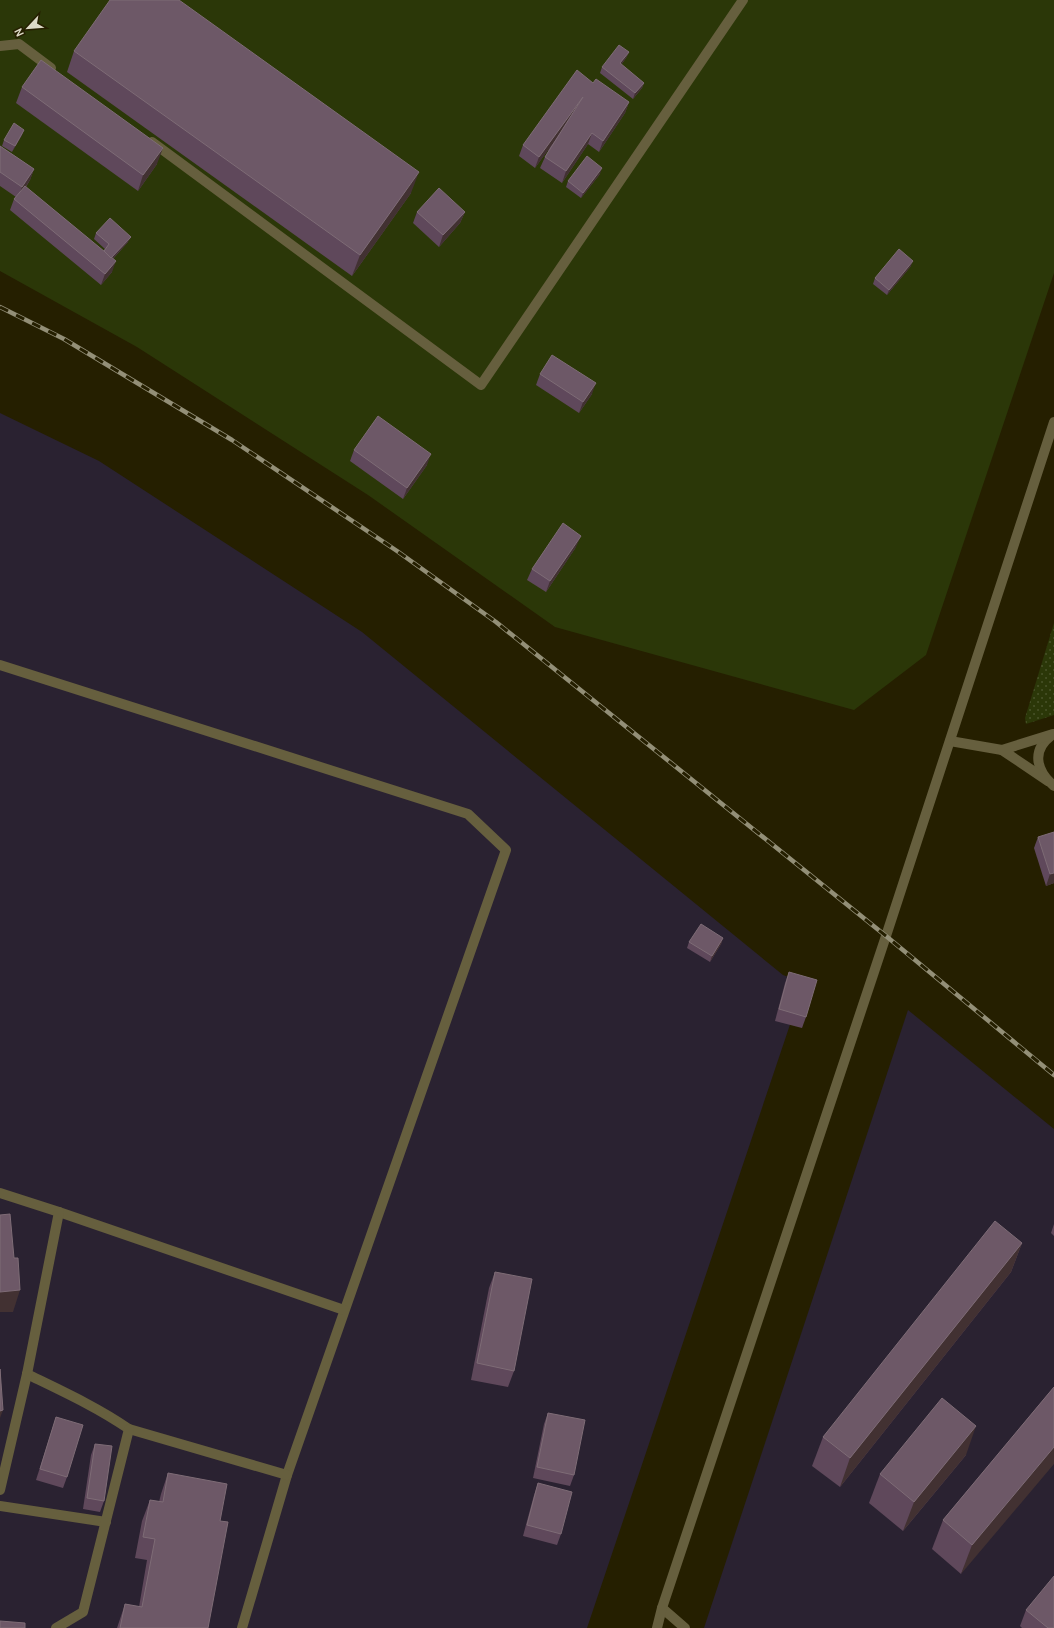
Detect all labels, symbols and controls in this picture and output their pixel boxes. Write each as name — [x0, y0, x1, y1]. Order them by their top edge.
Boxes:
north arrow — [8, 8, 48, 48]
text: N — [11, 26, 27, 39]

